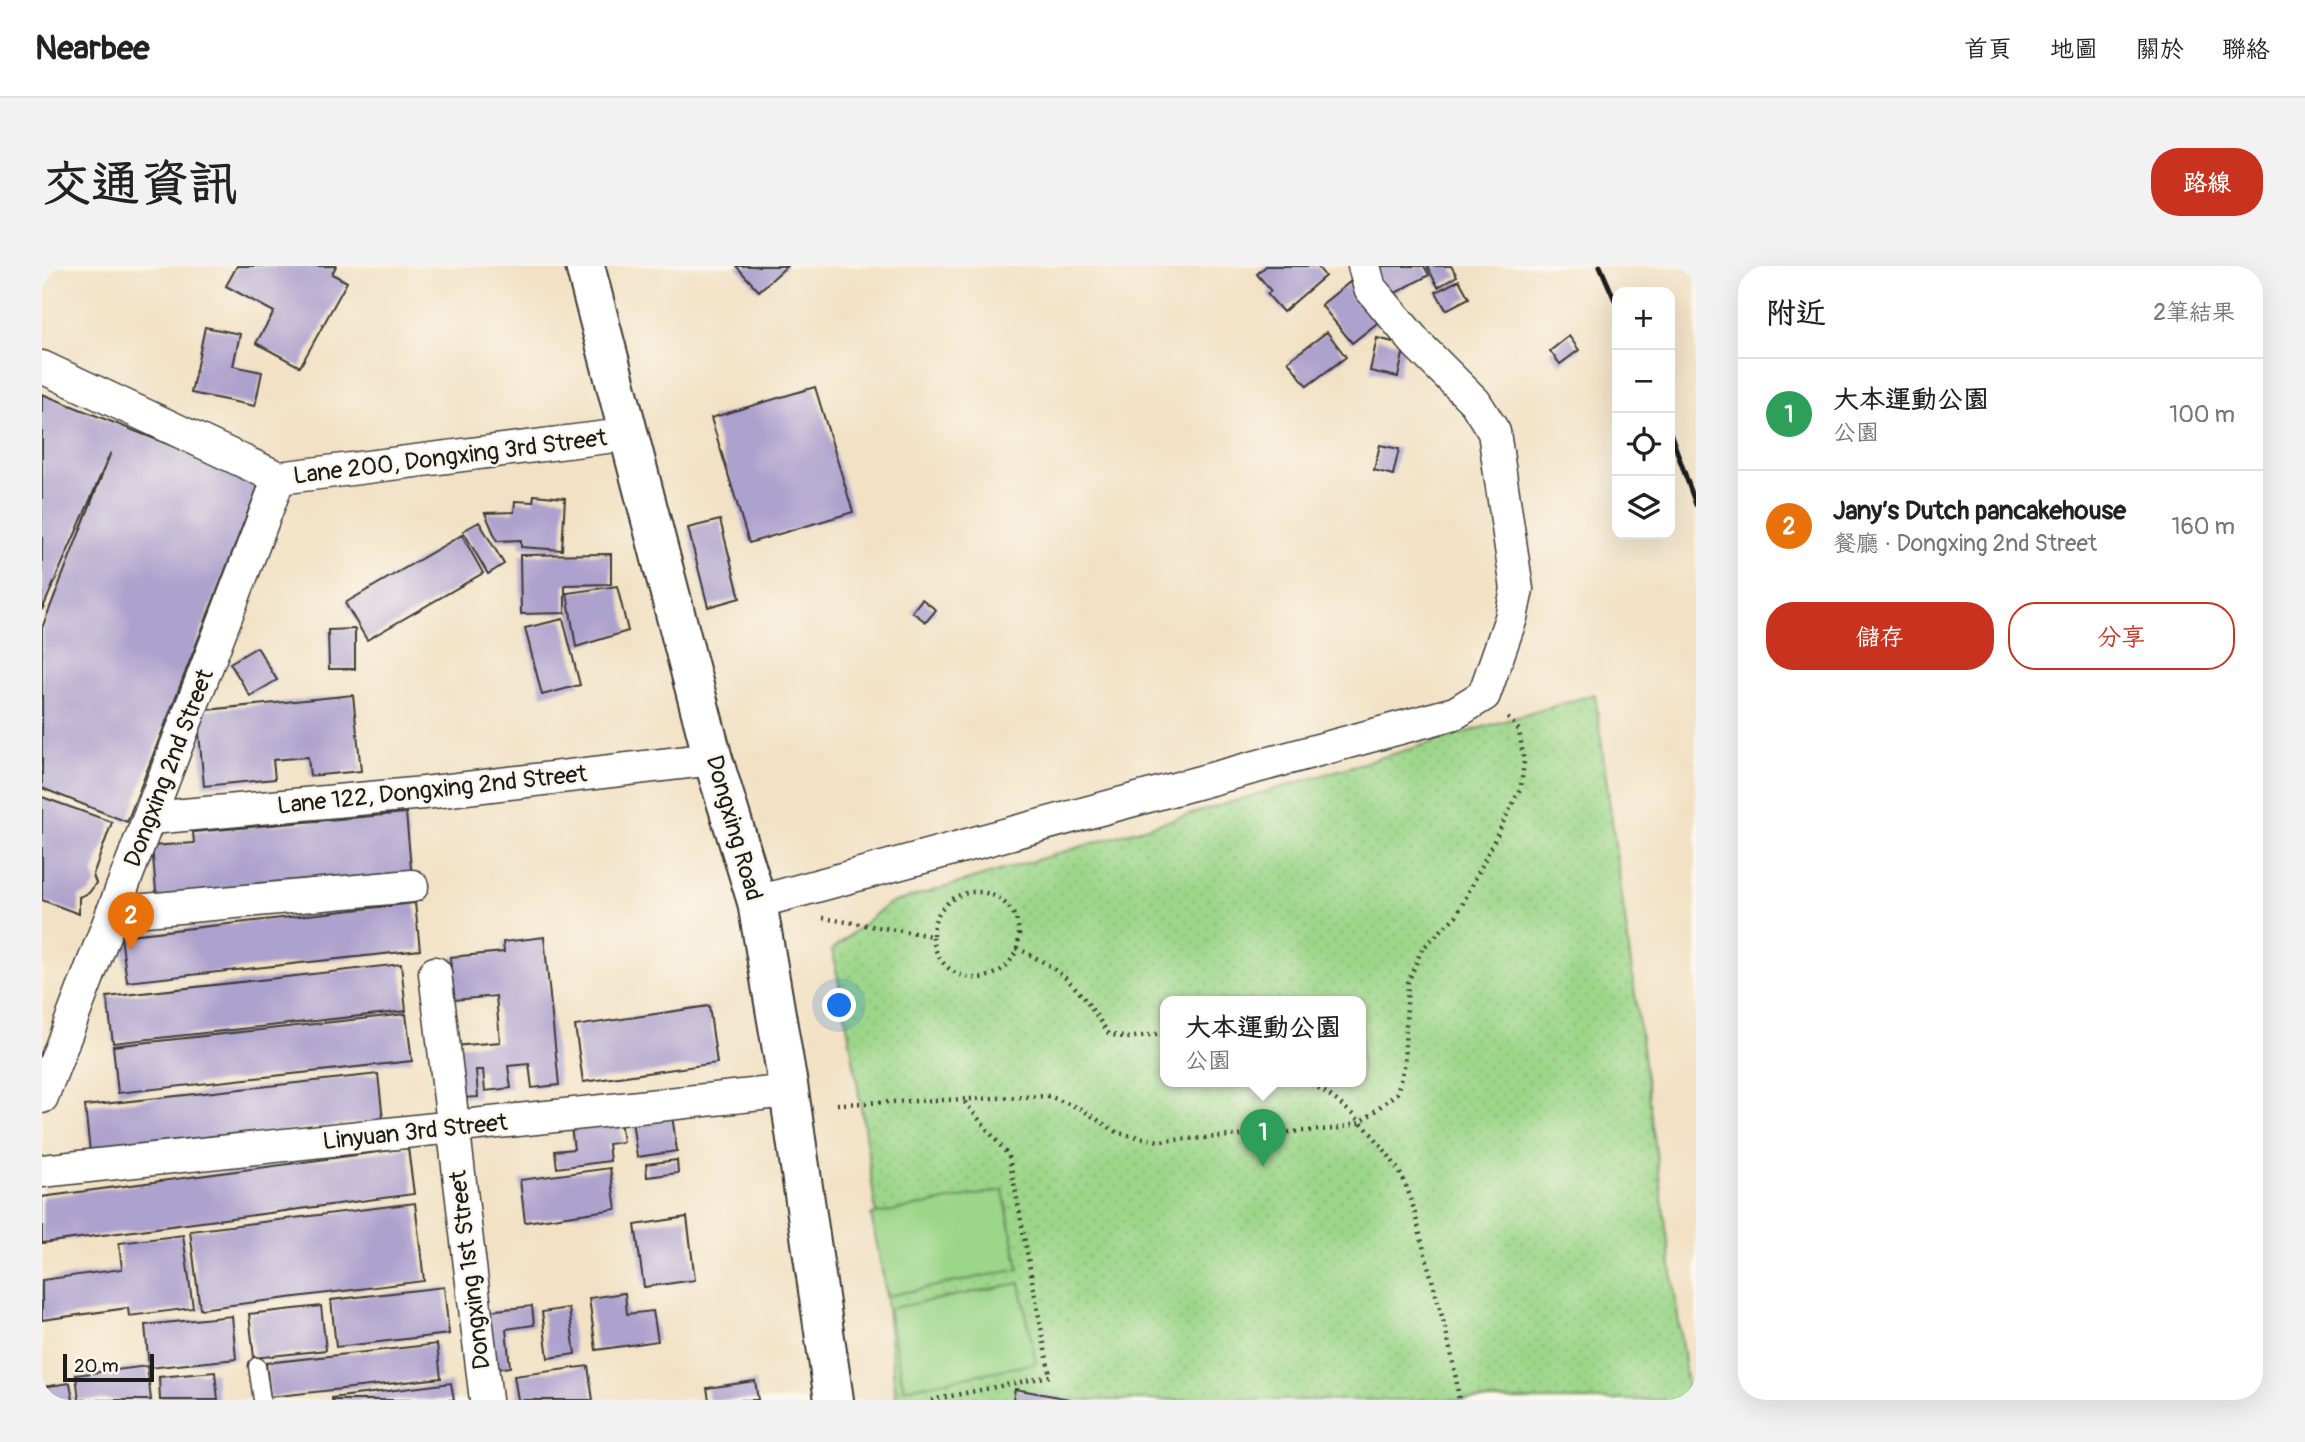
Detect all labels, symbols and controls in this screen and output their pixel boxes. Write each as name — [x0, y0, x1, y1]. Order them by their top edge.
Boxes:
text: Nearbee — [35, 28, 149, 69]
text: 首頁 — [1964, 35, 2012, 64]
text: 地圖 — [2050, 35, 2098, 64]
text: 關於 — [2136, 35, 2184, 64]
text: 聯絡 — [2222, 35, 2270, 64]
button: 路線 — [2151, 148, 2263, 216]
text: 交通資訊 — [42, 154, 238, 215]
map controls — [1612, 287, 1675, 539]
button: + — [1612, 287, 1675, 350]
text: 附近 — [1766, 295, 1826, 332]
text: 2筆結果 — [2153, 298, 2235, 327]
button: − — [1612, 350, 1675, 413]
text: 大本運動公園 — [1833, 384, 1989, 416]
text: 1 — [1785, 400, 1794, 429]
text: 100 m — [2169, 400, 2235, 429]
button: locate — [1612, 413, 1675, 476]
text: 公園 — [1833, 418, 1879, 447]
street label: Lane 200, Dongxing 3rd Street — [291, 423, 609, 491]
button: layers — [1612, 476, 1675, 539]
text: Jany’s Dutch pancakehouse — [1833, 495, 2126, 527]
text: 2 — [1783, 512, 1795, 541]
text: 160 m — [2171, 512, 2235, 541]
text: 餐廳 · Dongxing 2nd Street — [1833, 529, 2097, 558]
button: 儲存 — [1766, 602, 1994, 670]
button: 分享 — [2008, 602, 2235, 670]
street label: Dongxing 2nd Street — [118, 665, 220, 871]
street label: Dongxing Road — [699, 752, 769, 904]
street label: Lane 122, Dongxing 2nd Street — [276, 759, 589, 821]
pin: 2 — [108, 892, 154, 950]
your location — [822, 988, 856, 1022]
popup — [1160, 996, 1366, 1087]
text: 大本運動公園 — [1185, 1012, 1341, 1044]
text: 公園 — [1185, 1046, 1231, 1075]
street label: Linyuan 3rd Street — [321, 1108, 509, 1156]
pin: 1 — [1240, 1109, 1286, 1167]
street label: Dongxing 1st Street — [443, 1168, 497, 1371]
scale bar — [63, 1351, 154, 1383]
text: 20 m — [74, 1354, 119, 1378]

